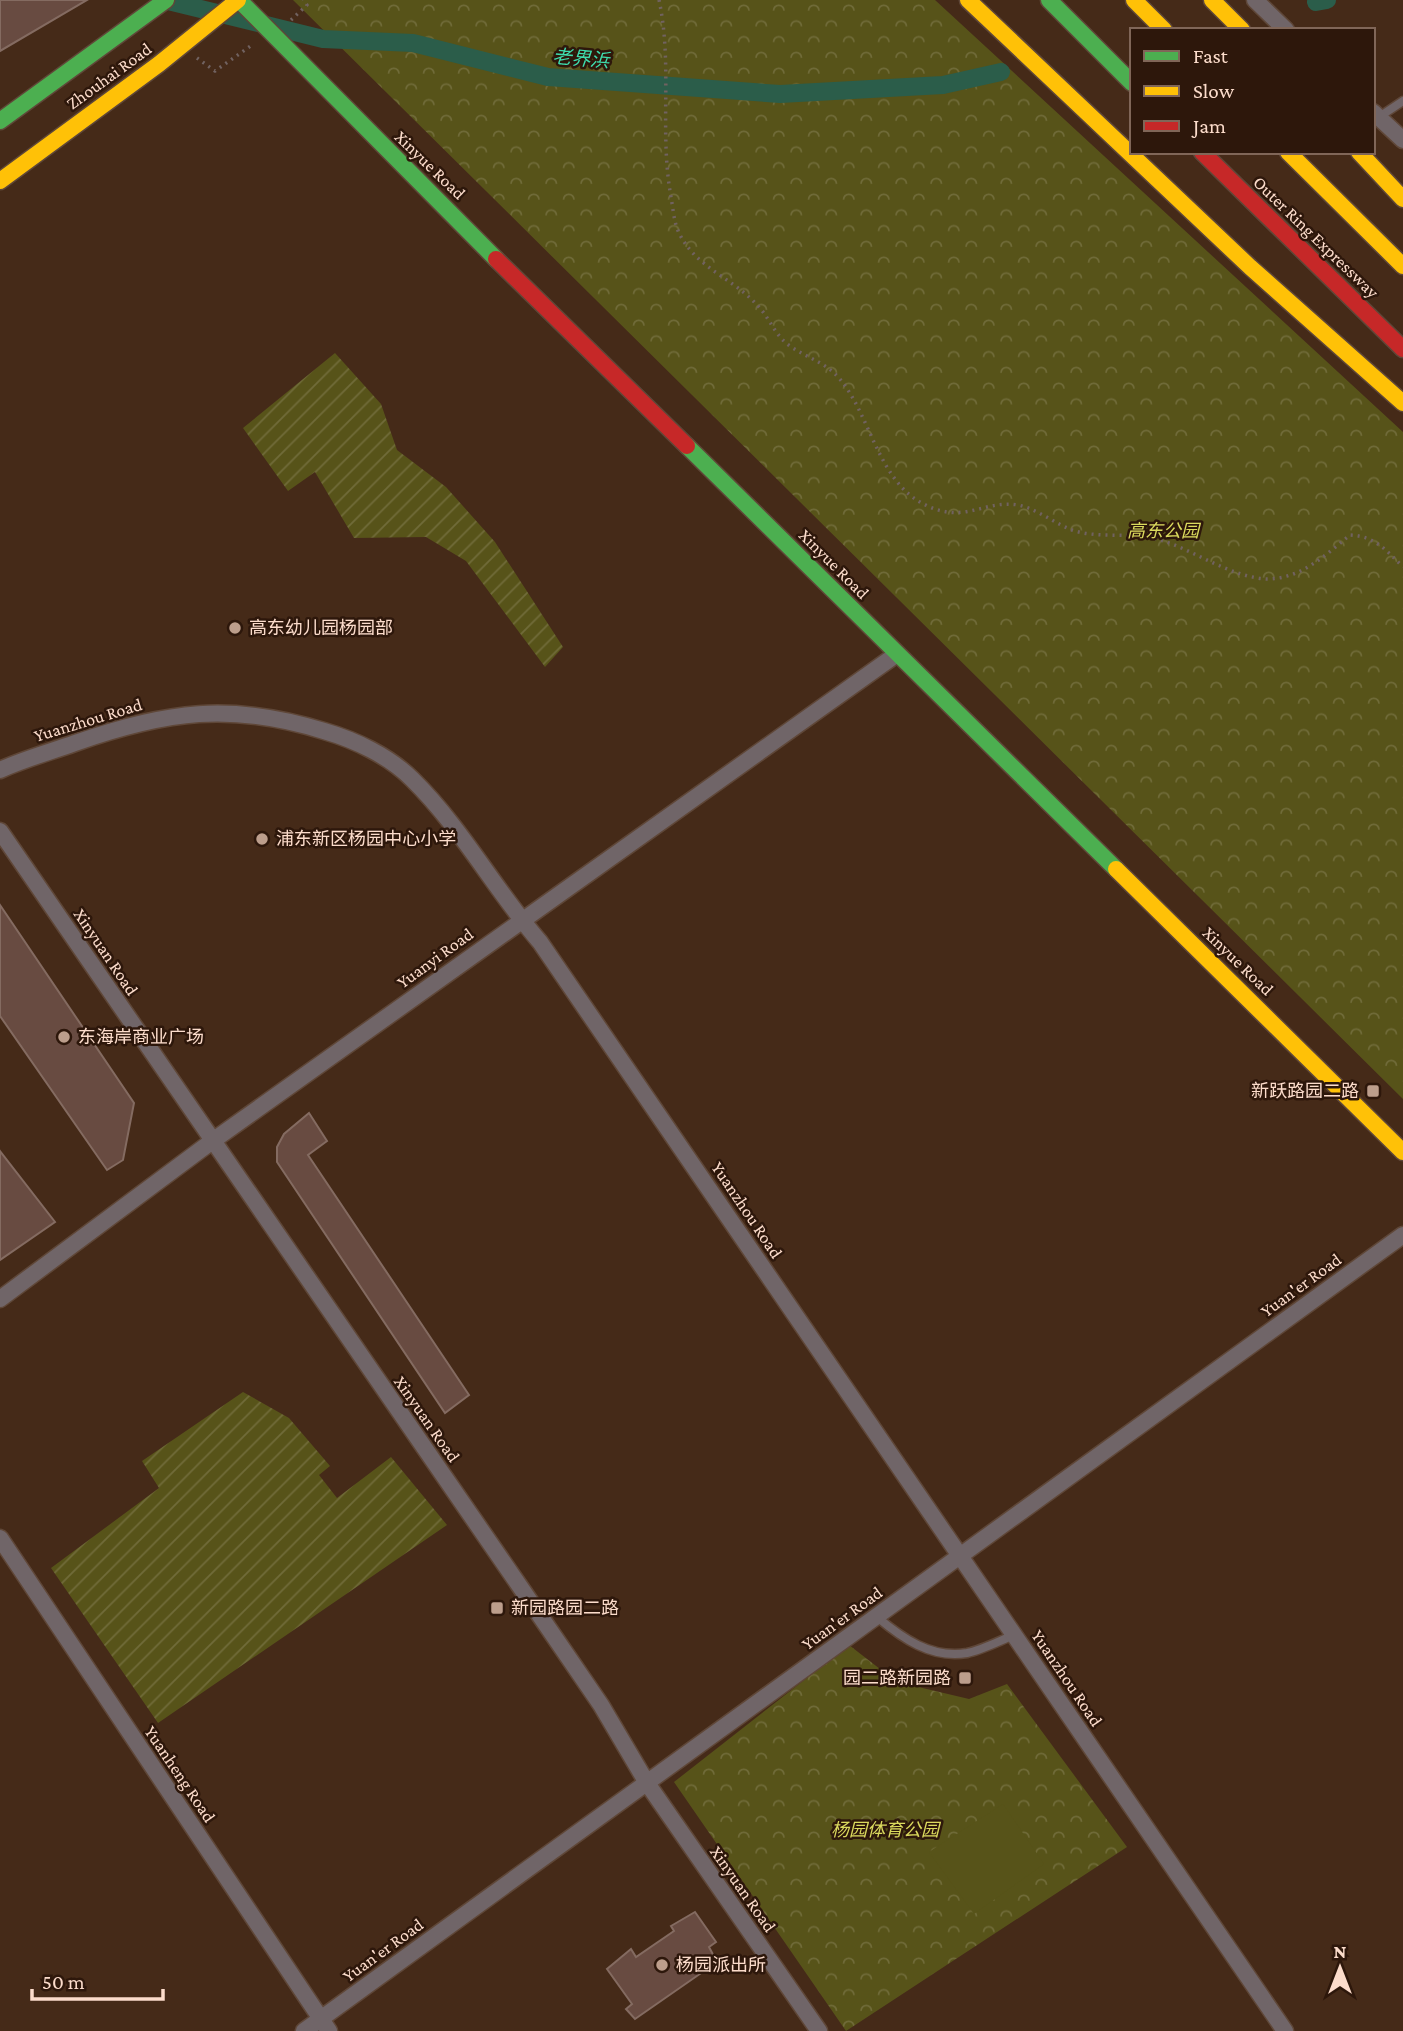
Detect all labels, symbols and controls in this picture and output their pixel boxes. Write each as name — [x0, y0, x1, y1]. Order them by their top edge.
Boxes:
legend — [1130, 28, 1375, 154]
street label: Zhouhai Road — [63, 38, 156, 114]
text: Fast — [1193, 44, 1229, 68]
water label: 老界浜 — [552, 46, 612, 72]
text: Slow — [1193, 79, 1235, 103]
text: Jam — [1191, 114, 1226, 138]
street label: Xinyue Road — [391, 126, 470, 204]
street label: Outer Ring Expressway — [1249, 172, 1383, 303]
park label: 高东公园 — [1127, 521, 1202, 541]
street label: Xinyue Road — [795, 525, 873, 603]
place label: 高东幼儿园杨园部 — [249, 618, 393, 638]
marker: 高东幼儿园杨园部 — [227, 620, 243, 636]
street label: Yuanzhou Road — [32, 694, 145, 746]
place label: 浦东新区杨园中心小学 — [276, 829, 456, 849]
marker: 浦东新区杨园中心小学 — [254, 831, 270, 847]
street label: Xinyuan Road — [70, 905, 143, 1000]
street label: Xinyue Road — [1199, 922, 1278, 1000]
street label: Yuanyi Road — [393, 923, 477, 992]
place label: 东海岸商业广场 — [78, 1027, 204, 1047]
marker: 东海岸商业广场 — [56, 1029, 72, 1045]
place label: 新跃路园二路 — [1251, 1081, 1359, 1101]
marker: 新跃路园二路 — [1365, 1083, 1381, 1099]
street label: Yuanzhou Road — [707, 1158, 787, 1262]
street label: Yuan'er Road — [1257, 1249, 1346, 1321]
street label: Xinyuan Road — [390, 1372, 464, 1466]
street label: Yuan'er Road — [798, 1582, 887, 1654]
place label: 新园路园二路 — [511, 1598, 619, 1618]
marker: 新园路园二路 — [489, 1600, 505, 1616]
street label: Yuanzhou Road — [1027, 1626, 1107, 1730]
place label: 园二路新园路 — [843, 1668, 951, 1688]
marker: 园二路新园路 — [957, 1670, 973, 1686]
street label: Yuanheng Road — [140, 1722, 220, 1826]
park label: 杨园体育公园 — [831, 1820, 942, 1840]
street label: Xinyuan Road — [706, 1842, 780, 1936]
street label: Yuan'er Road — [339, 1914, 428, 1986]
north arrow — [1305, 1933, 1375, 2003]
text: N — [1334, 1941, 1347, 1962]
place label: 杨园派出所 — [676, 1955, 766, 1975]
marker: 杨园派出所 — [654, 1957, 670, 1973]
scale bar — [32, 1958, 163, 2002]
text: 50 m — [42, 1970, 85, 1994]

